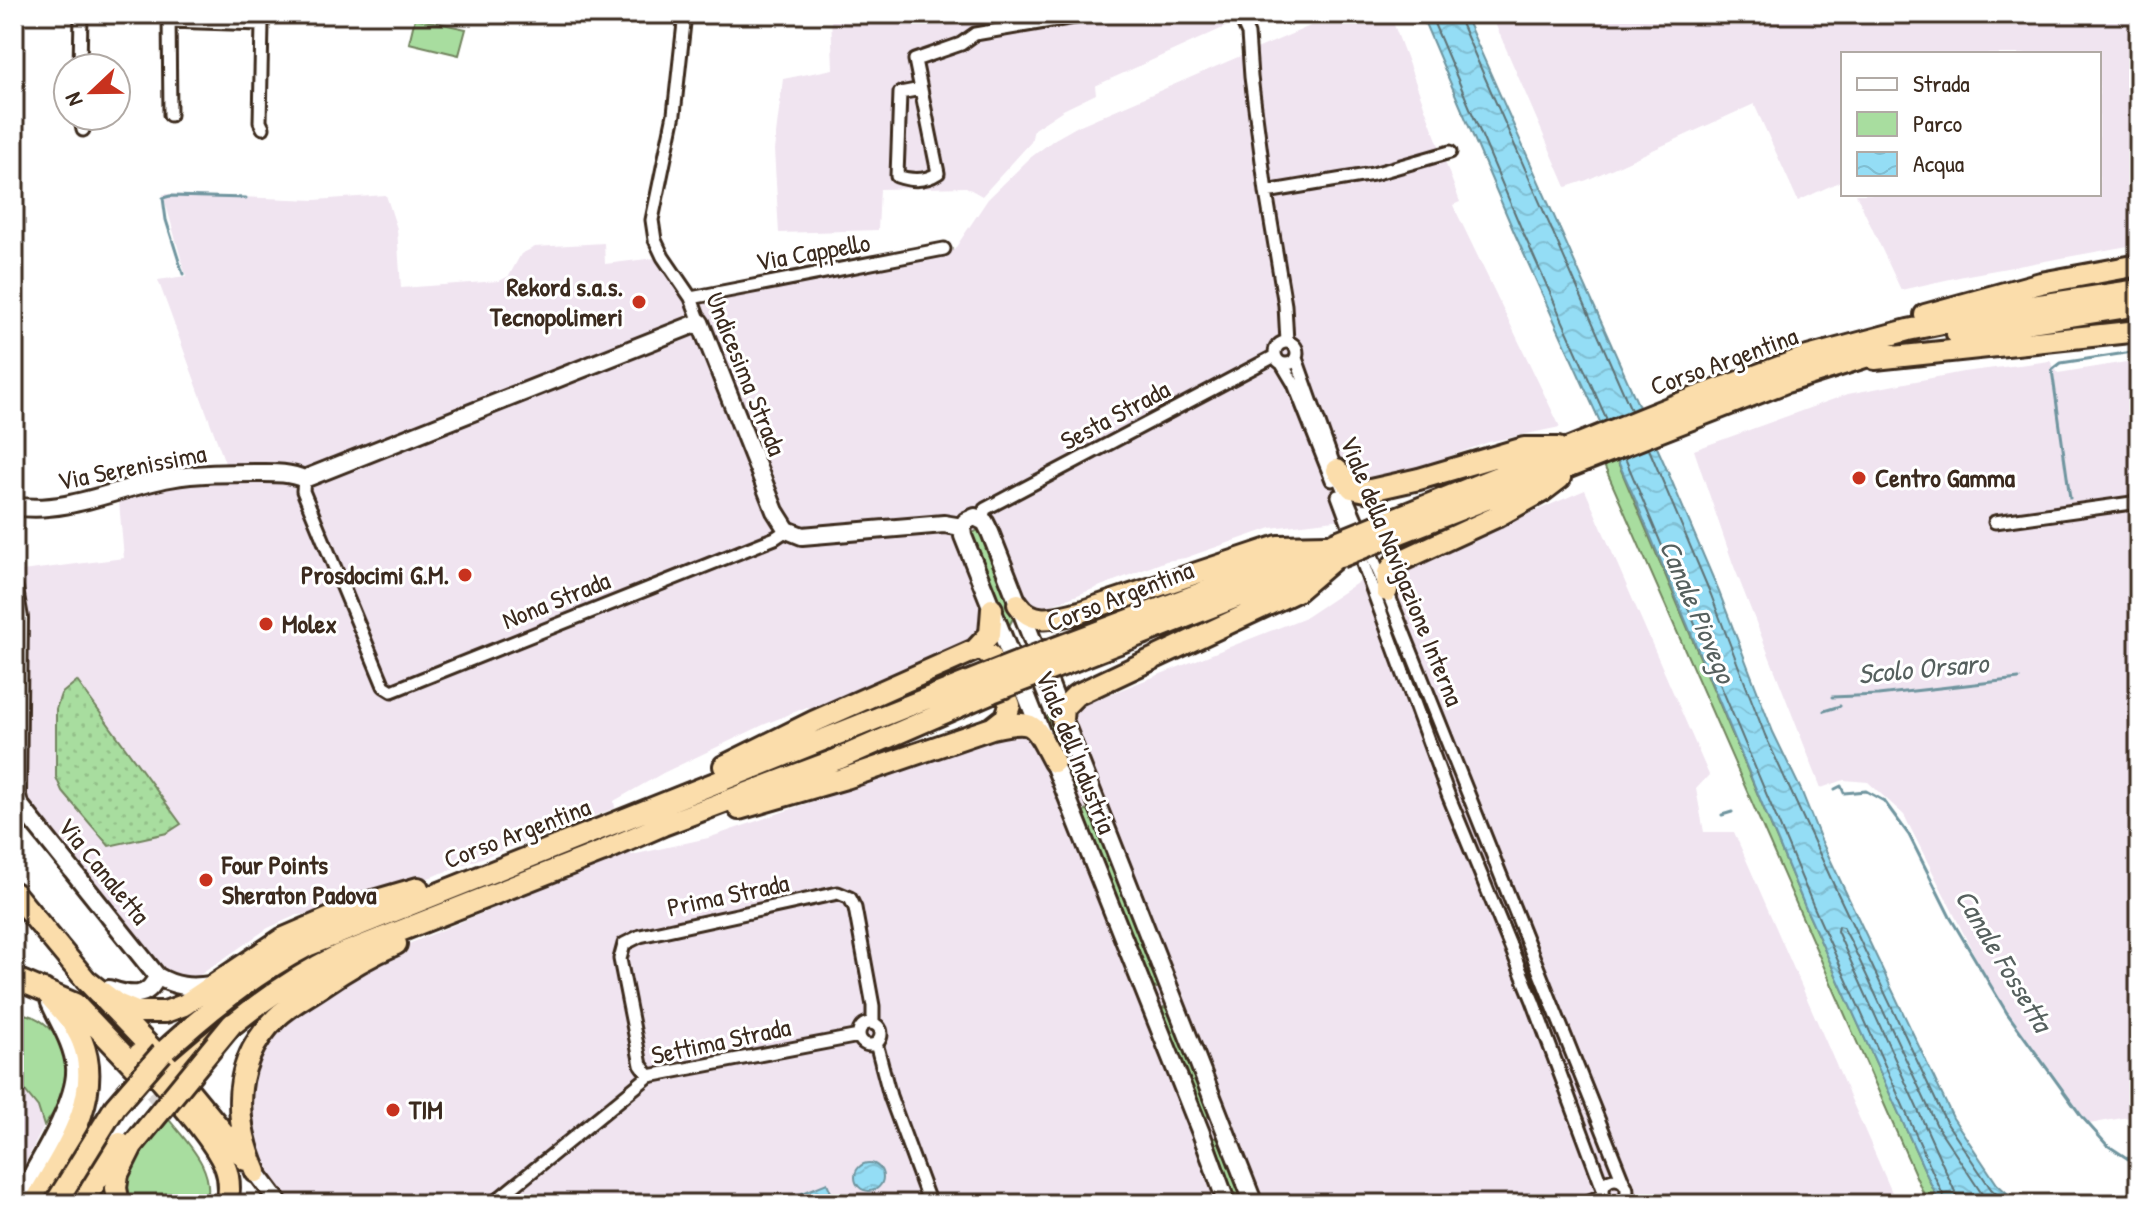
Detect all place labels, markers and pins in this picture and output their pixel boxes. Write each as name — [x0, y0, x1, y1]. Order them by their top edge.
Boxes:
place label: Rekord s.a.s. Tecnopolimeri — [489, 269, 623, 335]
marker: Rekord s.a.s. Tecnopolimeri — [630, 293, 648, 311]
place label: Centro Gamma — [1875, 460, 2016, 495]
marker: Centro Gamma — [1850, 469, 1868, 487]
place label: Prosdocimi G.M. — [301, 557, 449, 592]
marker: Prosdocimi G.M. — [456, 566, 474, 584]
place label: Molex — [282, 606, 337, 641]
marker: Molex — [257, 615, 275, 633]
place label: Four Points Sheraton Padova — [221, 847, 377, 912]
marker: Four Points Sheraton Padova — [197, 871, 215, 889]
place label: TIM — [408, 1092, 443, 1127]
marker: TIM — [384, 1101, 402, 1119]

